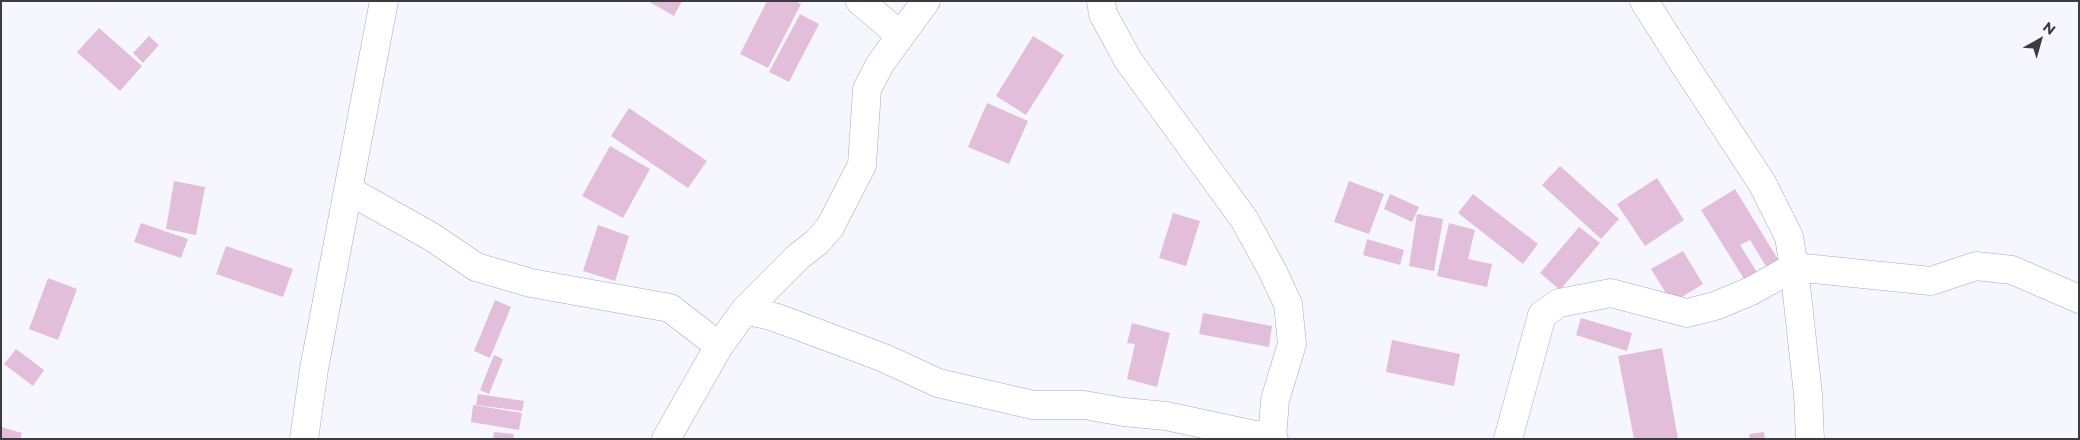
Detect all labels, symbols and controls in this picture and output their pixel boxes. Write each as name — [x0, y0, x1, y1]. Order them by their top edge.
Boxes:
north arrow — [2015, 15, 2065, 65]
text: N — [2039, 18, 2059, 39]

